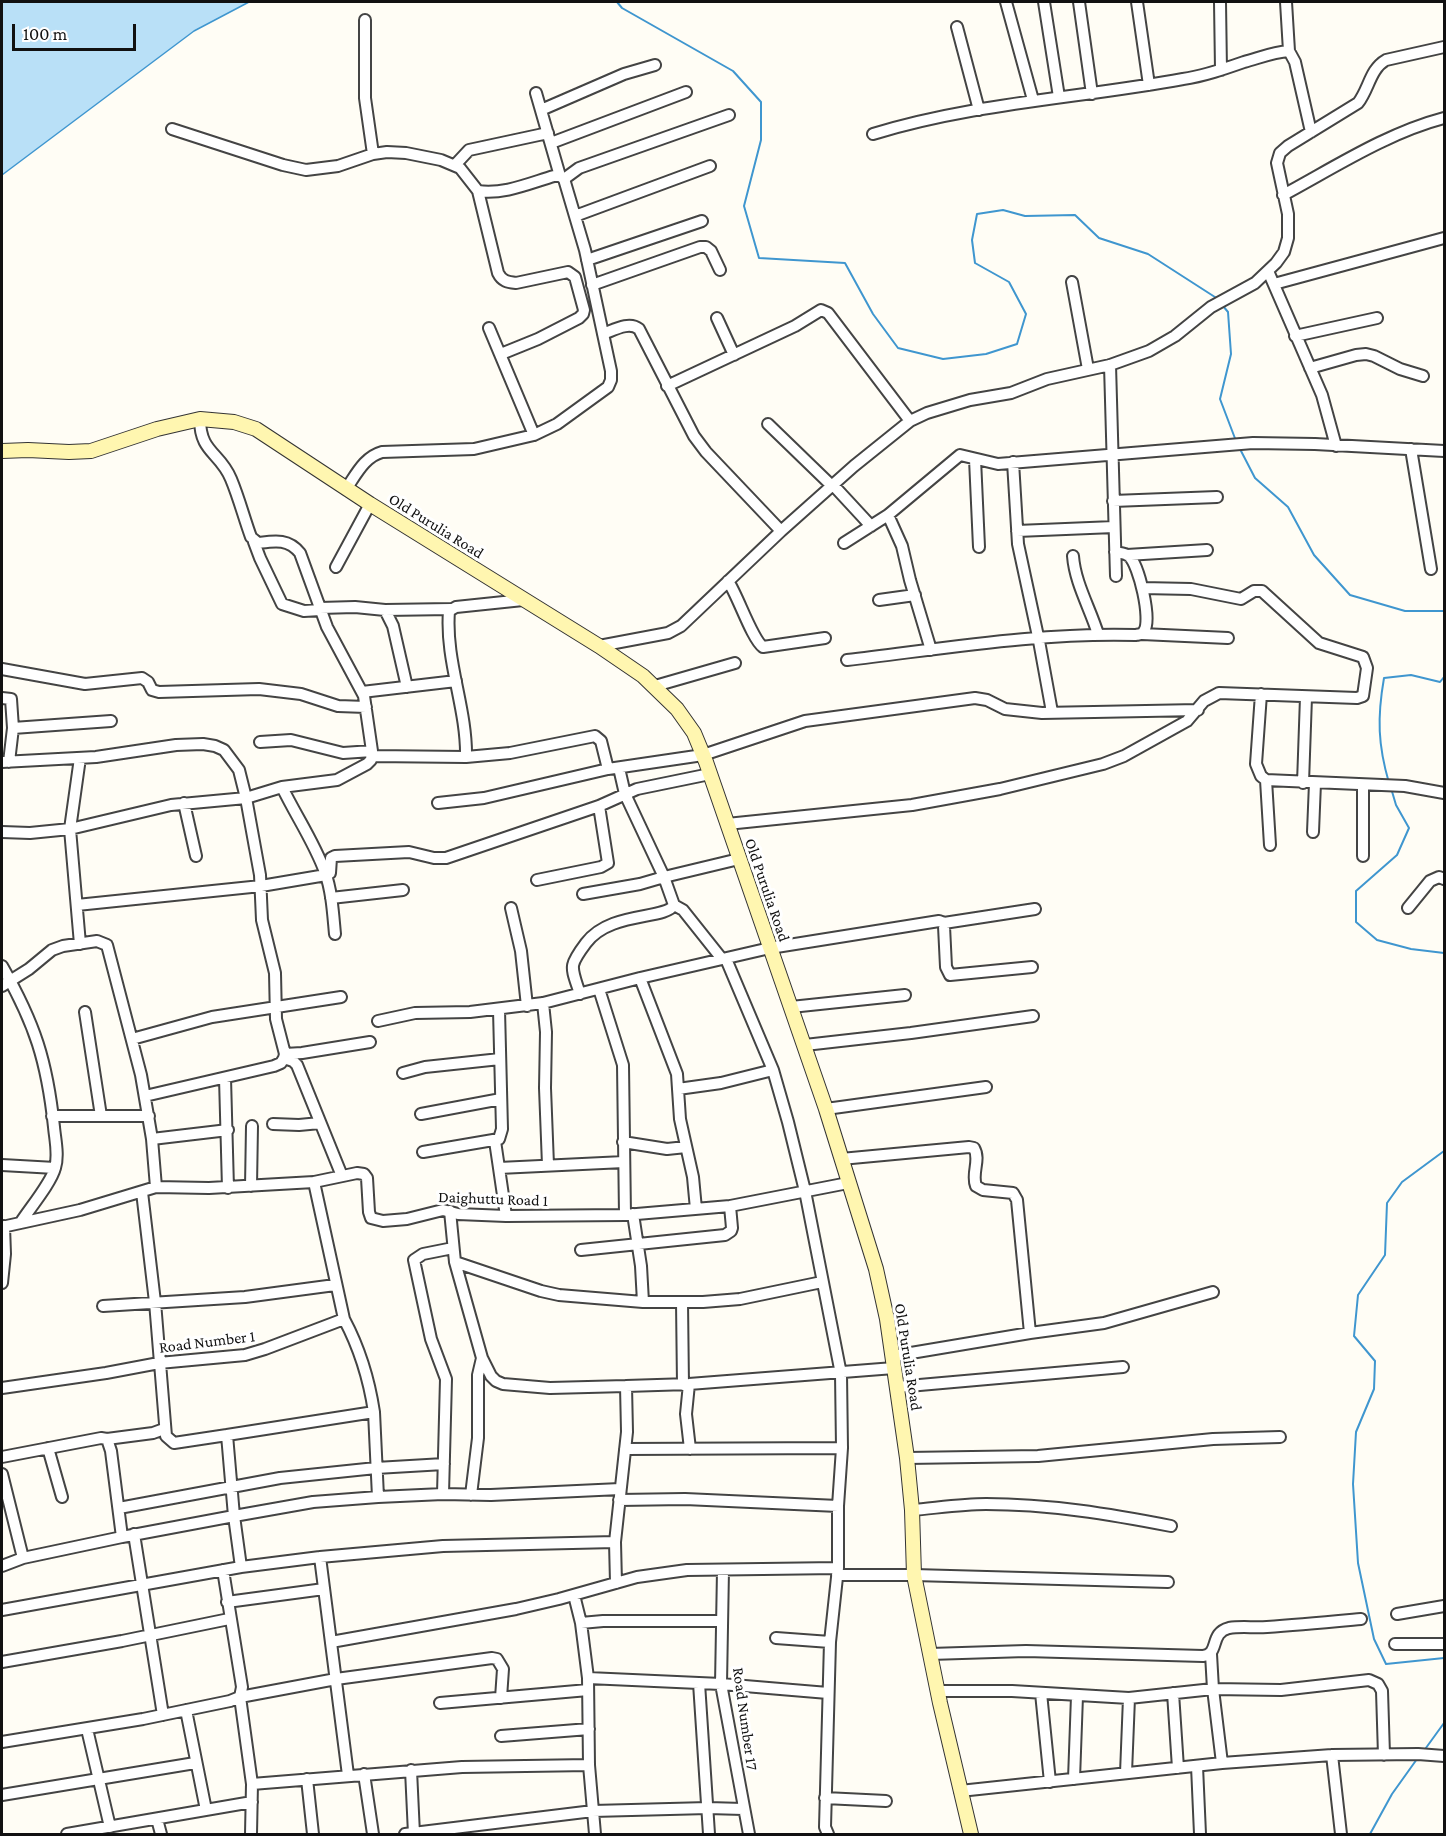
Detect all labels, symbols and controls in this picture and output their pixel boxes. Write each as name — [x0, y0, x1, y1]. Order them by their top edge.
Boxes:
scale bar — [15, 12, 140, 50]
text: 100 m — [23, 24, 67, 44]
street label: Old Purulia Road — [385, 489, 487, 563]
street label: Old Purulia Road — [740, 836, 794, 944]
street label: Daighuttu Road 1 — [438, 1187, 548, 1211]
street label: Old Purulia Road — [890, 1302, 926, 1412]
street label: Road Number 1 — [158, 1327, 256, 1357]
street label: Road Number 17 — [728, 1666, 762, 1772]

